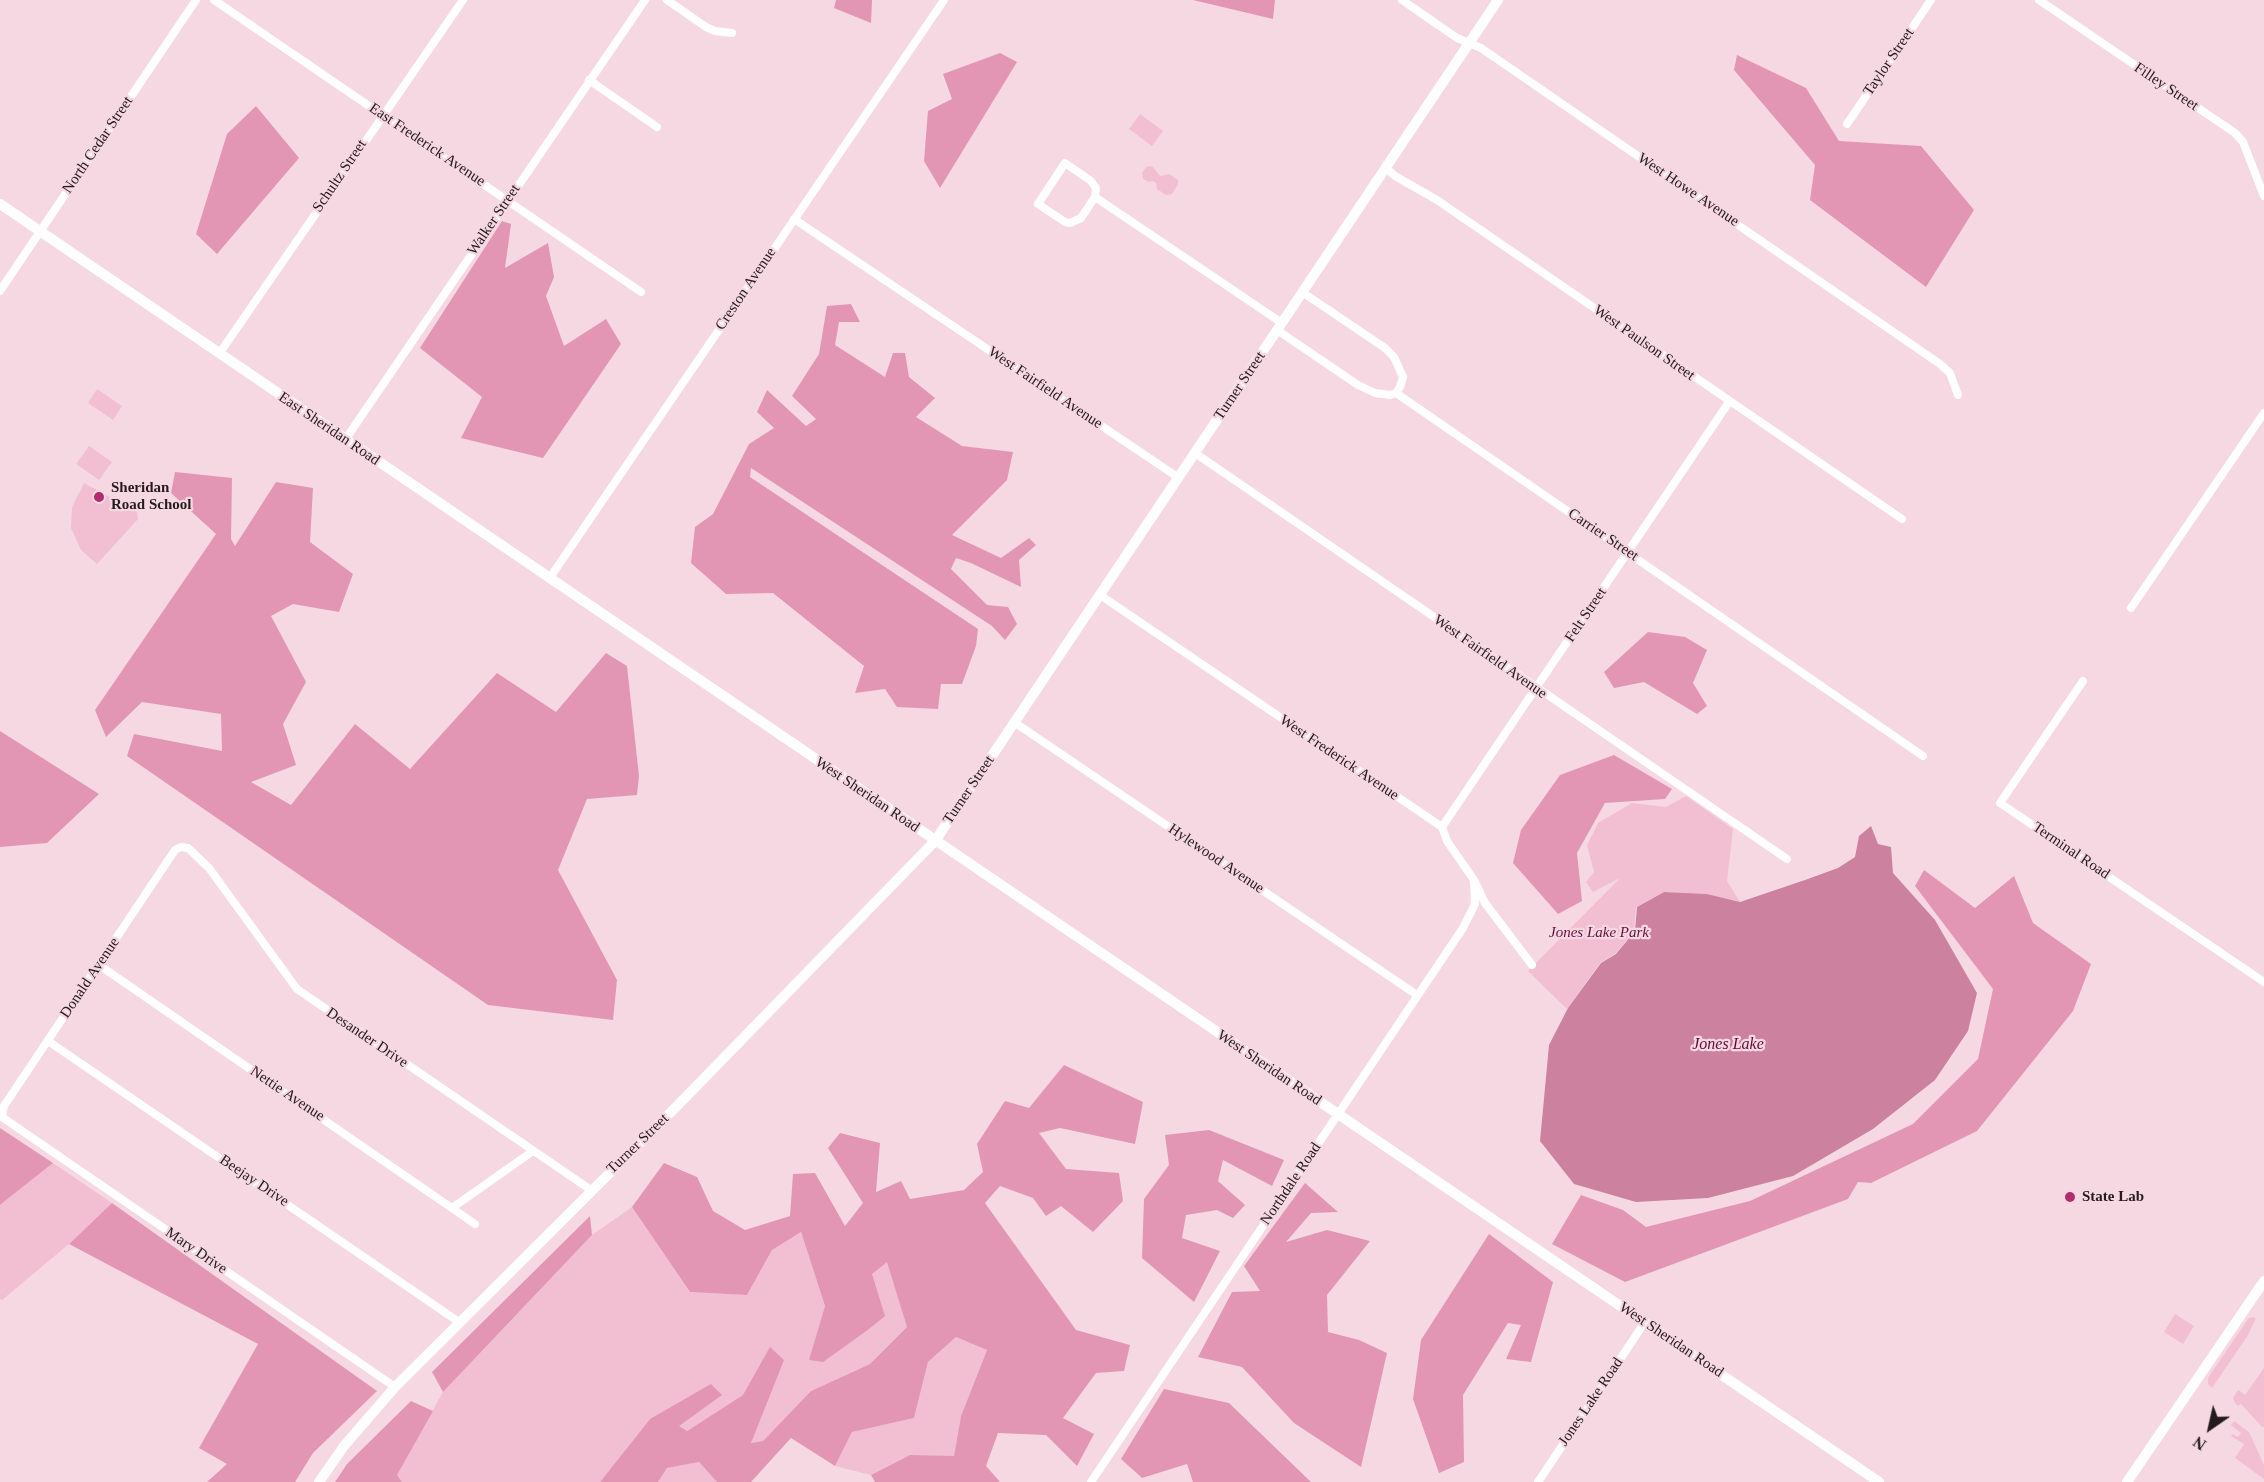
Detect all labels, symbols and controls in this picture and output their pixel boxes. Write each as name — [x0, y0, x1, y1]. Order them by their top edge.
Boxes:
street label: Taylor Street — [1860, 25, 1918, 99]
street label: Filley Street — [2130, 59, 2202, 115]
street label: North Cedar Street — [59, 93, 137, 197]
street label: East Frederick Avenue — [365, 99, 489, 191]
street label: Schultz Street — [309, 136, 371, 216]
street label: West Howe Avenue — [1634, 149, 1742, 231]
street label: Walker Street — [464, 181, 524, 259]
street label: Creston Avenue — [712, 244, 780, 334]
street label: West Paulson Street — [1590, 301, 1698, 385]
street label: West Fairfield Avenue — [984, 343, 1106, 433]
street label: Turner Street — [1210, 348, 1270, 424]
street label: East Sheridan Road — [275, 388, 383, 470]
place label: Sheridan Road School — [111, 479, 191, 514]
marker: Sheridan Road School — [92, 490, 106, 504]
street label: Carrier Street — [1564, 505, 1642, 565]
street label: Felt Street — [1561, 584, 1611, 646]
street label: West Fairfield Avenue — [1430, 611, 1550, 703]
street label: West Frederick Avenue — [1276, 711, 1402, 805]
street label: Turner Street — [939, 752, 999, 828]
street label: West Sheridan Road — [811, 753, 923, 837]
street label: Terminal Road — [2029, 819, 2113, 883]
street label: Hylewood Avenue — [1165, 820, 1267, 898]
park label: Jones Lake Park — [1549, 924, 1649, 942]
street label: Donald Avenue — [56, 934, 124, 1022]
street label: Desander Drive — [323, 1004, 411, 1072]
street label: West Sheridan Road — [1213, 1026, 1325, 1110]
water label: Jones Lake — [1692, 1035, 1764, 1055]
street label: Nettie Avenue — [246, 1063, 328, 1125]
street label: Turner Street — [603, 1110, 673, 1178]
street label: Northdale Road — [1257, 1139, 1325, 1229]
street label: Beejay Drive — [216, 1151, 292, 1211]
place label: State Lab — [2082, 1188, 2144, 1206]
marker: State Lab — [2063, 1190, 2077, 1204]
street label: Mary Drive — [162, 1224, 230, 1278]
street label: West Sheridan Road — [1615, 1298, 1727, 1382]
street label: Jones Lake Road — [1555, 1354, 1627, 1450]
north arrow — [2180, 1398, 2240, 1458]
text: N — [2190, 1433, 2209, 1454]

